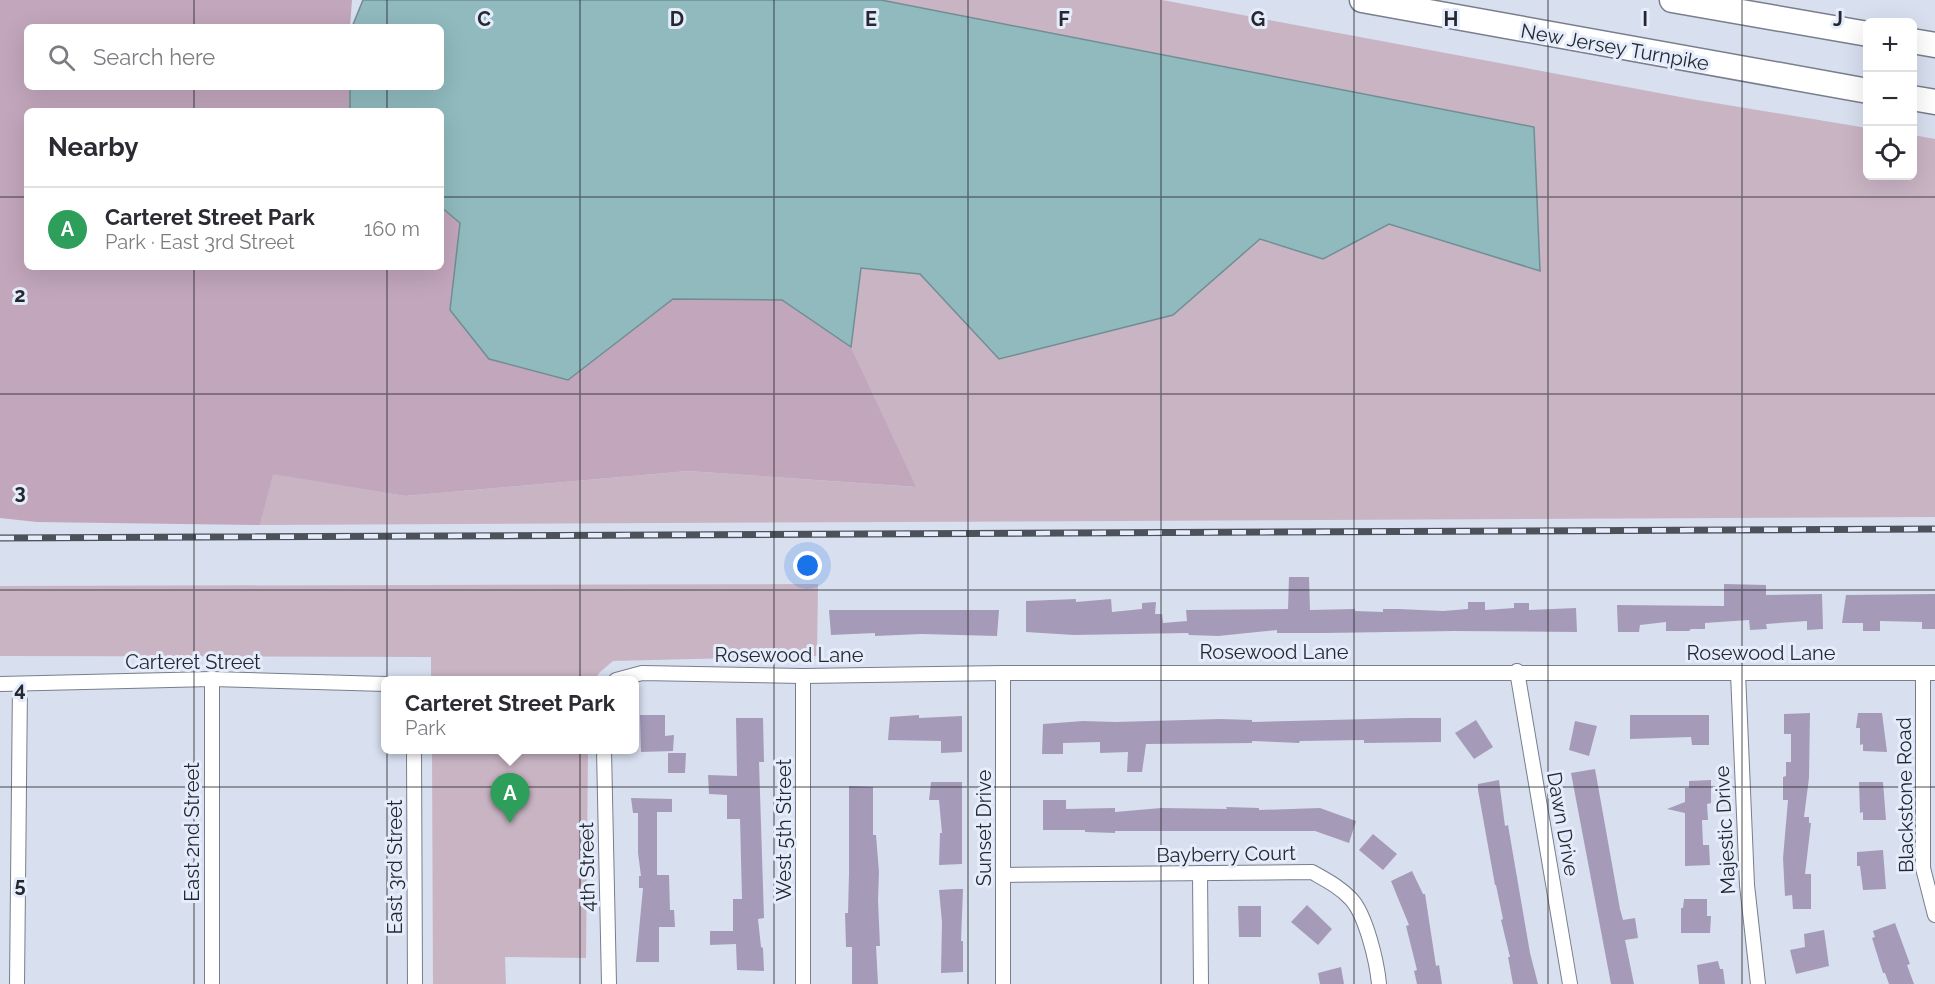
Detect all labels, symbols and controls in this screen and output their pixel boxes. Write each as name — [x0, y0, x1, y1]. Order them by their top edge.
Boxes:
text: C — [477, 7, 491, 31]
text: D — [670, 7, 684, 31]
text: E — [865, 7, 877, 31]
text: F — [1058, 7, 1070, 31]
text: G — [1251, 7, 1265, 31]
text: H — [1444, 7, 1458, 31]
text: I — [1642, 7, 1648, 31]
text: J — [1833, 7, 1843, 31]
map controls — [1863, 18, 1917, 180]
button: + — [1863, 18, 1917, 72]
street label: New Jersey Turnpike — [1519, 19, 1711, 75]
search box — [24, 24, 444, 90]
icon: search — [45, 41, 78, 74]
text: Search here — [93, 44, 215, 70]
button: − — [1863, 72, 1917, 126]
button: locate — [1863, 126, 1917, 180]
text: Nearby — [48, 132, 138, 162]
text: Carteret Street Park — [105, 204, 315, 230]
text: A — [61, 217, 74, 241]
text: 160 m — [364, 217, 420, 241]
text: Park · East 3rd Street — [105, 230, 295, 254]
text: 2 — [14, 283, 26, 307]
text: 3 — [14, 480, 26, 504]
your location — [793, 551, 822, 580]
street label: Rosewood Lane — [1200, 640, 1349, 664]
street label: Rosewood Lane — [1687, 641, 1836, 665]
street label: Rosewood Lane — [715, 643, 864, 667]
street label: Carteret Street — [125, 650, 261, 674]
popup — [381, 676, 639, 754]
text: 4 — [14, 677, 26, 701]
text: Carteret Street Park — [405, 690, 615, 716]
text: Park — [405, 716, 446, 740]
street label: Blackstone Road — [1892, 717, 1918, 873]
street label: West 5th Street — [772, 758, 796, 901]
street label: East 2nd Street — [180, 762, 204, 902]
street label: Majestic Drive — [1710, 765, 1740, 895]
street label: Sunset Drive — [972, 769, 996, 886]
street label: Dawn Drive — [1542, 770, 1584, 878]
pin: A — [490, 774, 530, 823]
street label: East 3rd Street — [383, 799, 407, 934]
street label: 4th Street — [574, 822, 600, 912]
street label: Bayberry Court — [1156, 841, 1296, 867]
text: 5 — [14, 873, 26, 897]

